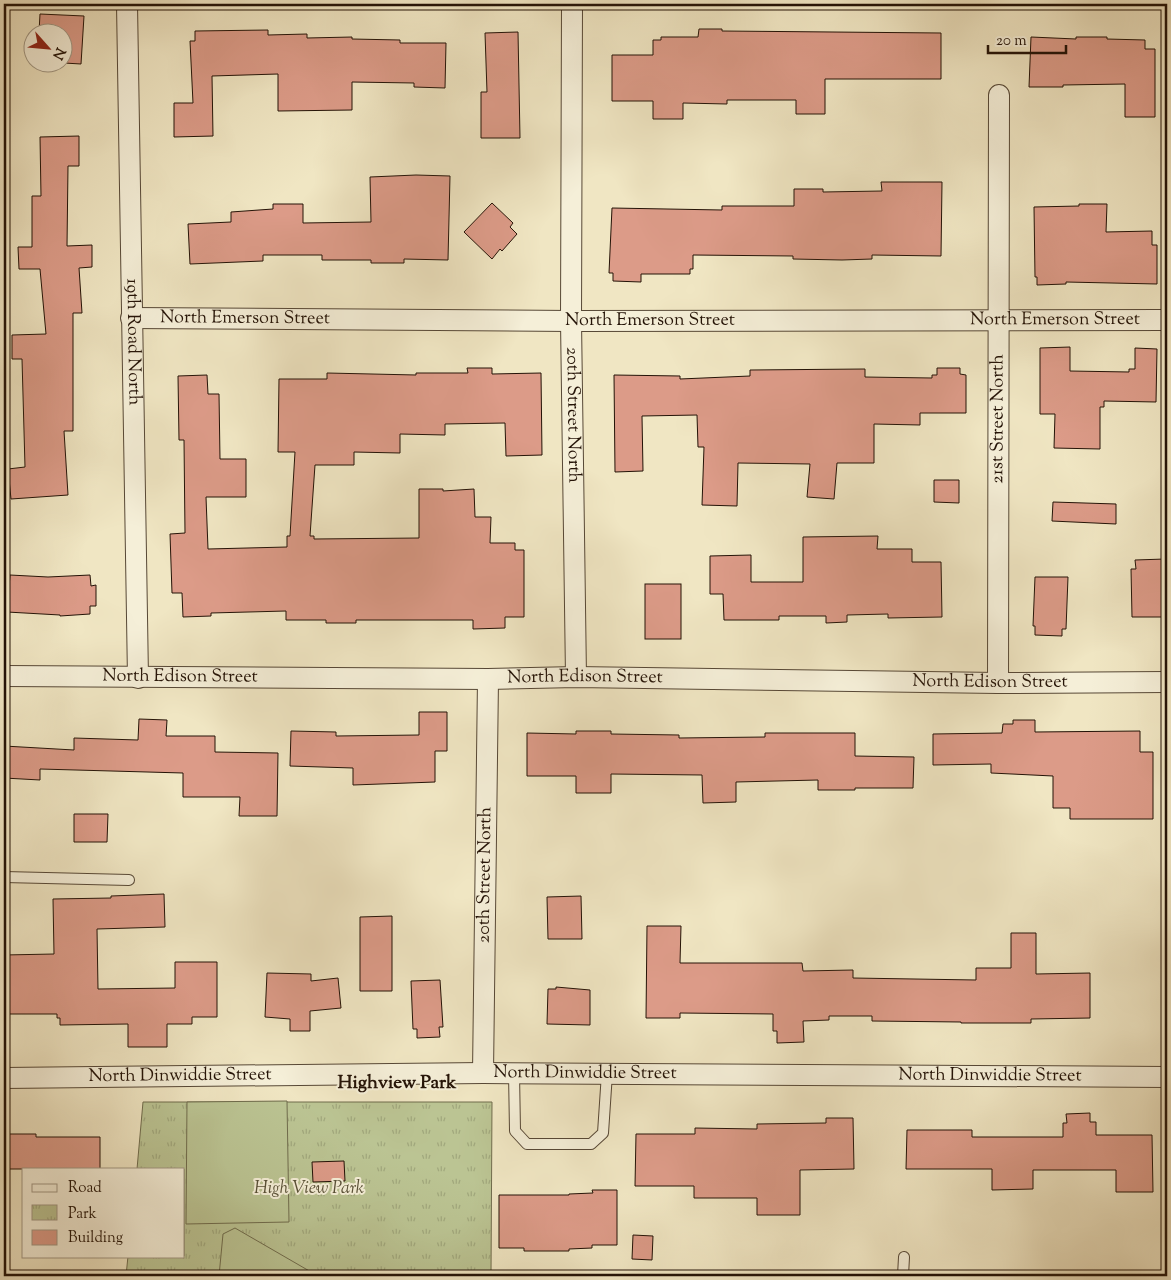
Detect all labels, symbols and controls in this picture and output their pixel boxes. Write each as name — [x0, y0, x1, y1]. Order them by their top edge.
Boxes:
north arrow — [22, 22, 72, 72]
scale bar — [988, 22, 1066, 54]
text: 20 m — [996, 31, 1027, 52]
text: N — [46, 43, 69, 63]
street label: 19th Road North — [118, 278, 147, 406]
street label: North Emerson Street — [160, 305, 330, 332]
street label: North Emerson Street — [970, 307, 1140, 333]
street label: North Emerson Street — [565, 308, 735, 334]
street label: 20th Street North — [558, 347, 586, 484]
street label: 21st Street North — [985, 354, 1012, 484]
street label: North Edison Street — [102, 664, 258, 691]
street label: North Edison Street — [507, 664, 663, 692]
street label: North Edison Street — [912, 669, 1068, 696]
street label: 20th Street North — [472, 806, 499, 943]
street label: North Dinwiddie Street — [493, 1060, 677, 1087]
street label: North Dinwiddie Street — [88, 1062, 272, 1090]
street label: North Dinwiddie Street — [898, 1062, 1082, 1090]
district label: Highview Park — [338, 1070, 457, 1097]
legend — [22, 1168, 185, 1258]
park label: High View Park — [254, 1176, 364, 1202]
text: Road — [68, 1178, 102, 1199]
text: Park — [68, 1204, 97, 1225]
text: Building — [68, 1228, 123, 1249]

